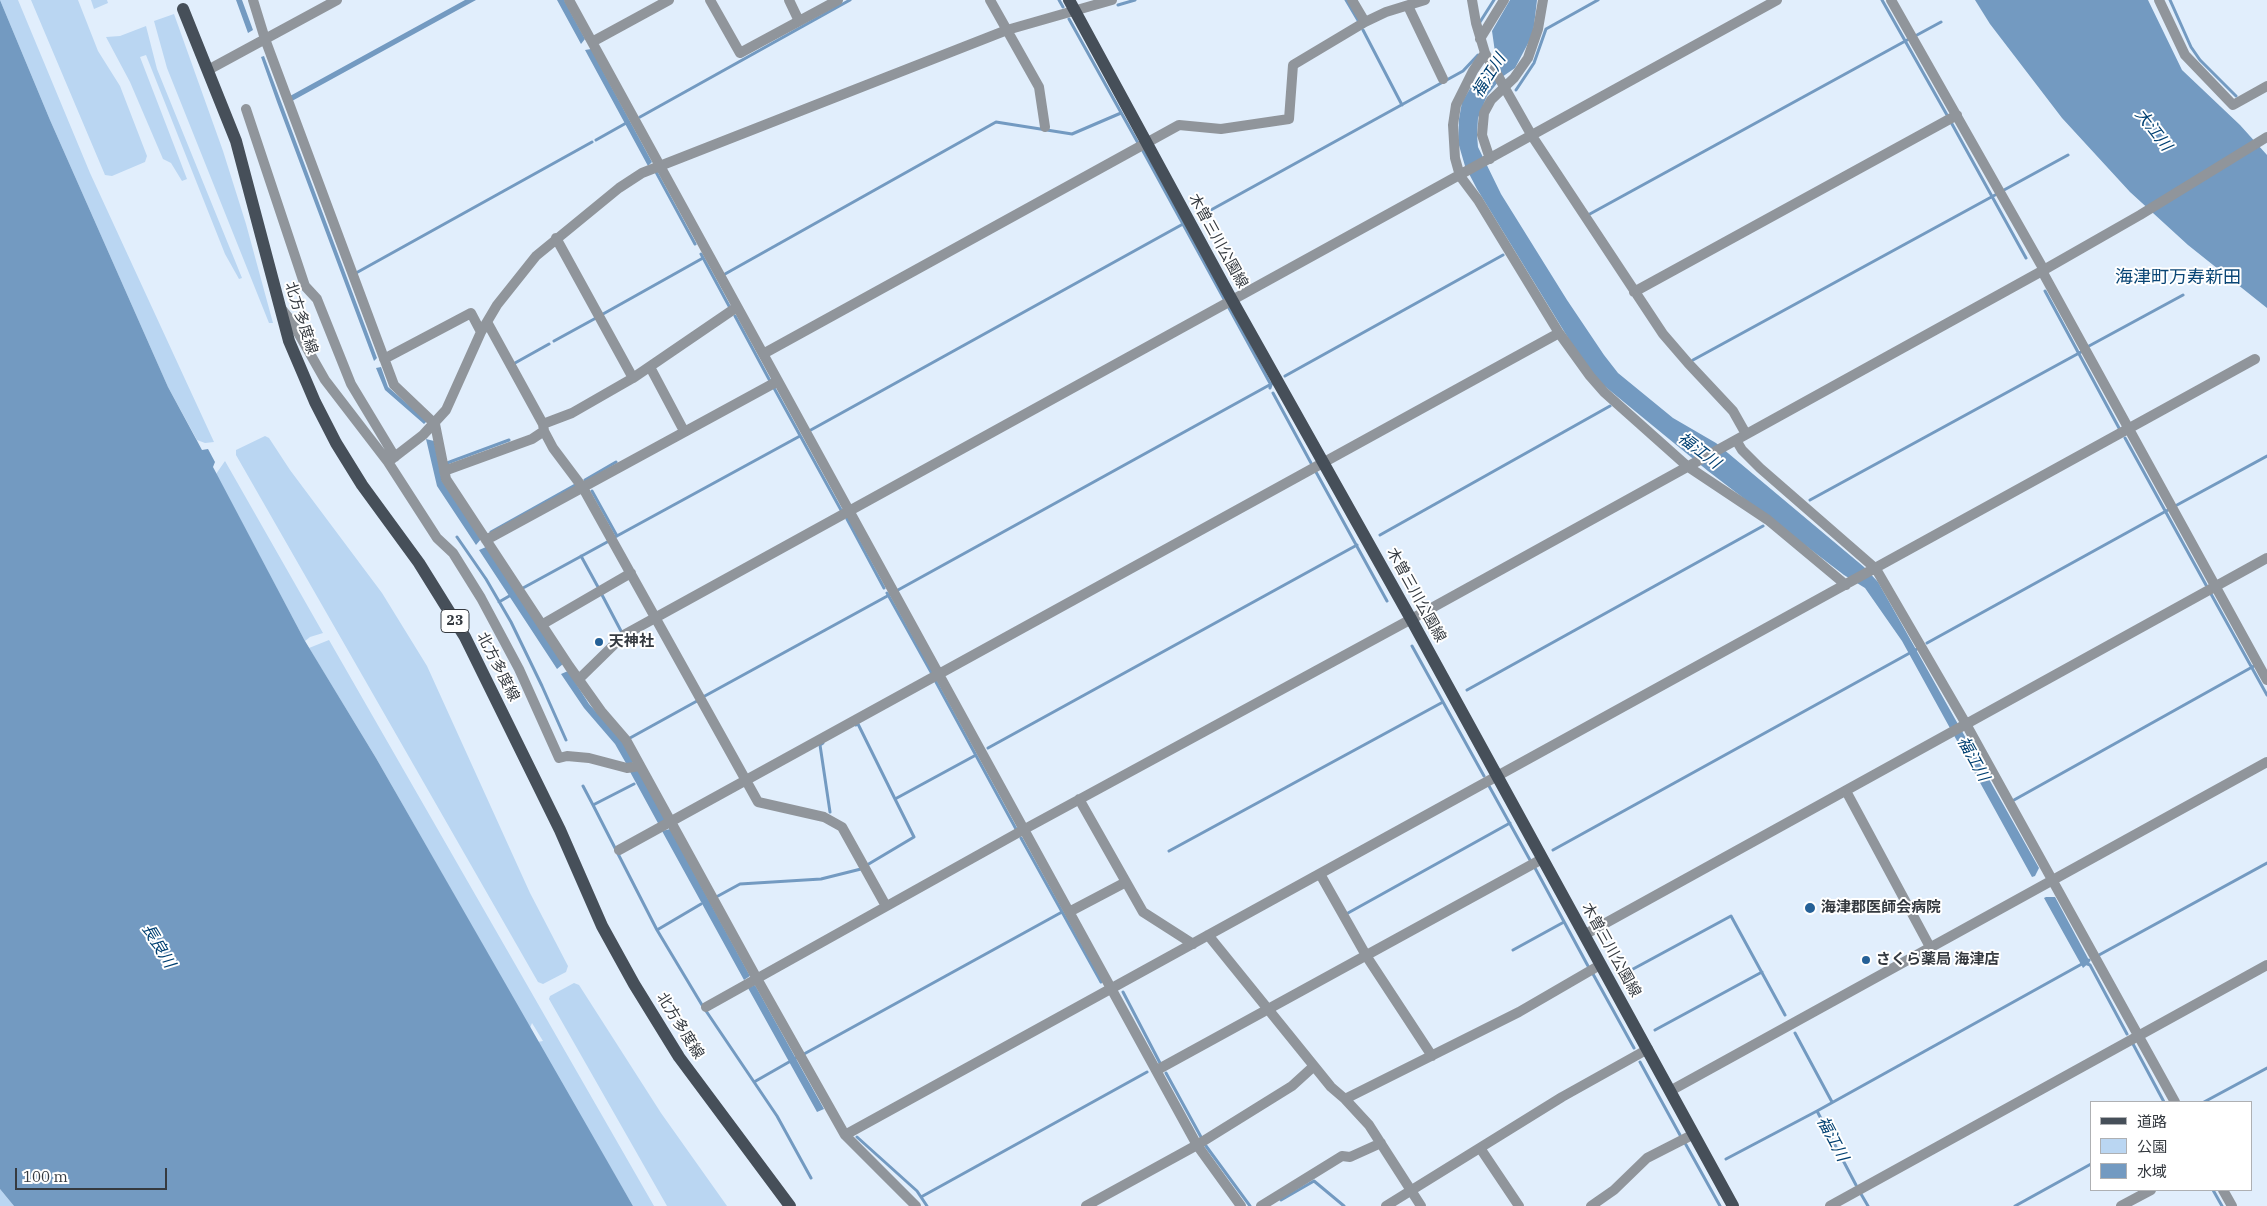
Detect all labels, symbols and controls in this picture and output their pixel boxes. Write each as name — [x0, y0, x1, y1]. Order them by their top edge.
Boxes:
water label: 福江川 — [1468, 51, 1510, 101]
water label: 大江川 — [2131, 105, 2175, 155]
street label: 木曽三川公園線 — [1185, 191, 1251, 291]
district label: 海津町万寿新田 — [2115, 267, 2241, 289]
street label: 北方多度線 — [281, 280, 321, 356]
water label: 福江川 — [1674, 429, 1724, 473]
street label: 木曽三川公園線 — [1383, 545, 1449, 645]
road number: 23 — [441, 610, 469, 632]
street label: 北方多度線 — [473, 630, 523, 704]
place label: 天神社 — [609, 633, 654, 651]
marker: 天神社 — [593, 636, 605, 648]
water label: 福江川 — [1953, 733, 1993, 785]
place label: 海津郡医師会病院 — [1821, 899, 1941, 917]
street label: 木曽三川公園線 — [1578, 900, 1644, 1000]
marker: 海津郡医師会病院 — [1803, 901, 1817, 915]
water label: 長良川 — [137, 920, 179, 972]
place label: さくら薬局 海津店 — [1876, 951, 1999, 969]
marker: さくら薬局 海津店 — [1860, 954, 1872, 966]
street label: 北方多度線 — [652, 989, 708, 1063]
legend — [2090, 1101, 2252, 1191]
text: 道路 — [2137, 1112, 2167, 1131]
water label: 福江川 — [1812, 1113, 1852, 1165]
text: 公園 — [2137, 1137, 2167, 1156]
scale bar — [18, 1158, 170, 1190]
text: 水域 — [2137, 1162, 2167, 1181]
text: 100 m — [23, 1167, 68, 1186]

